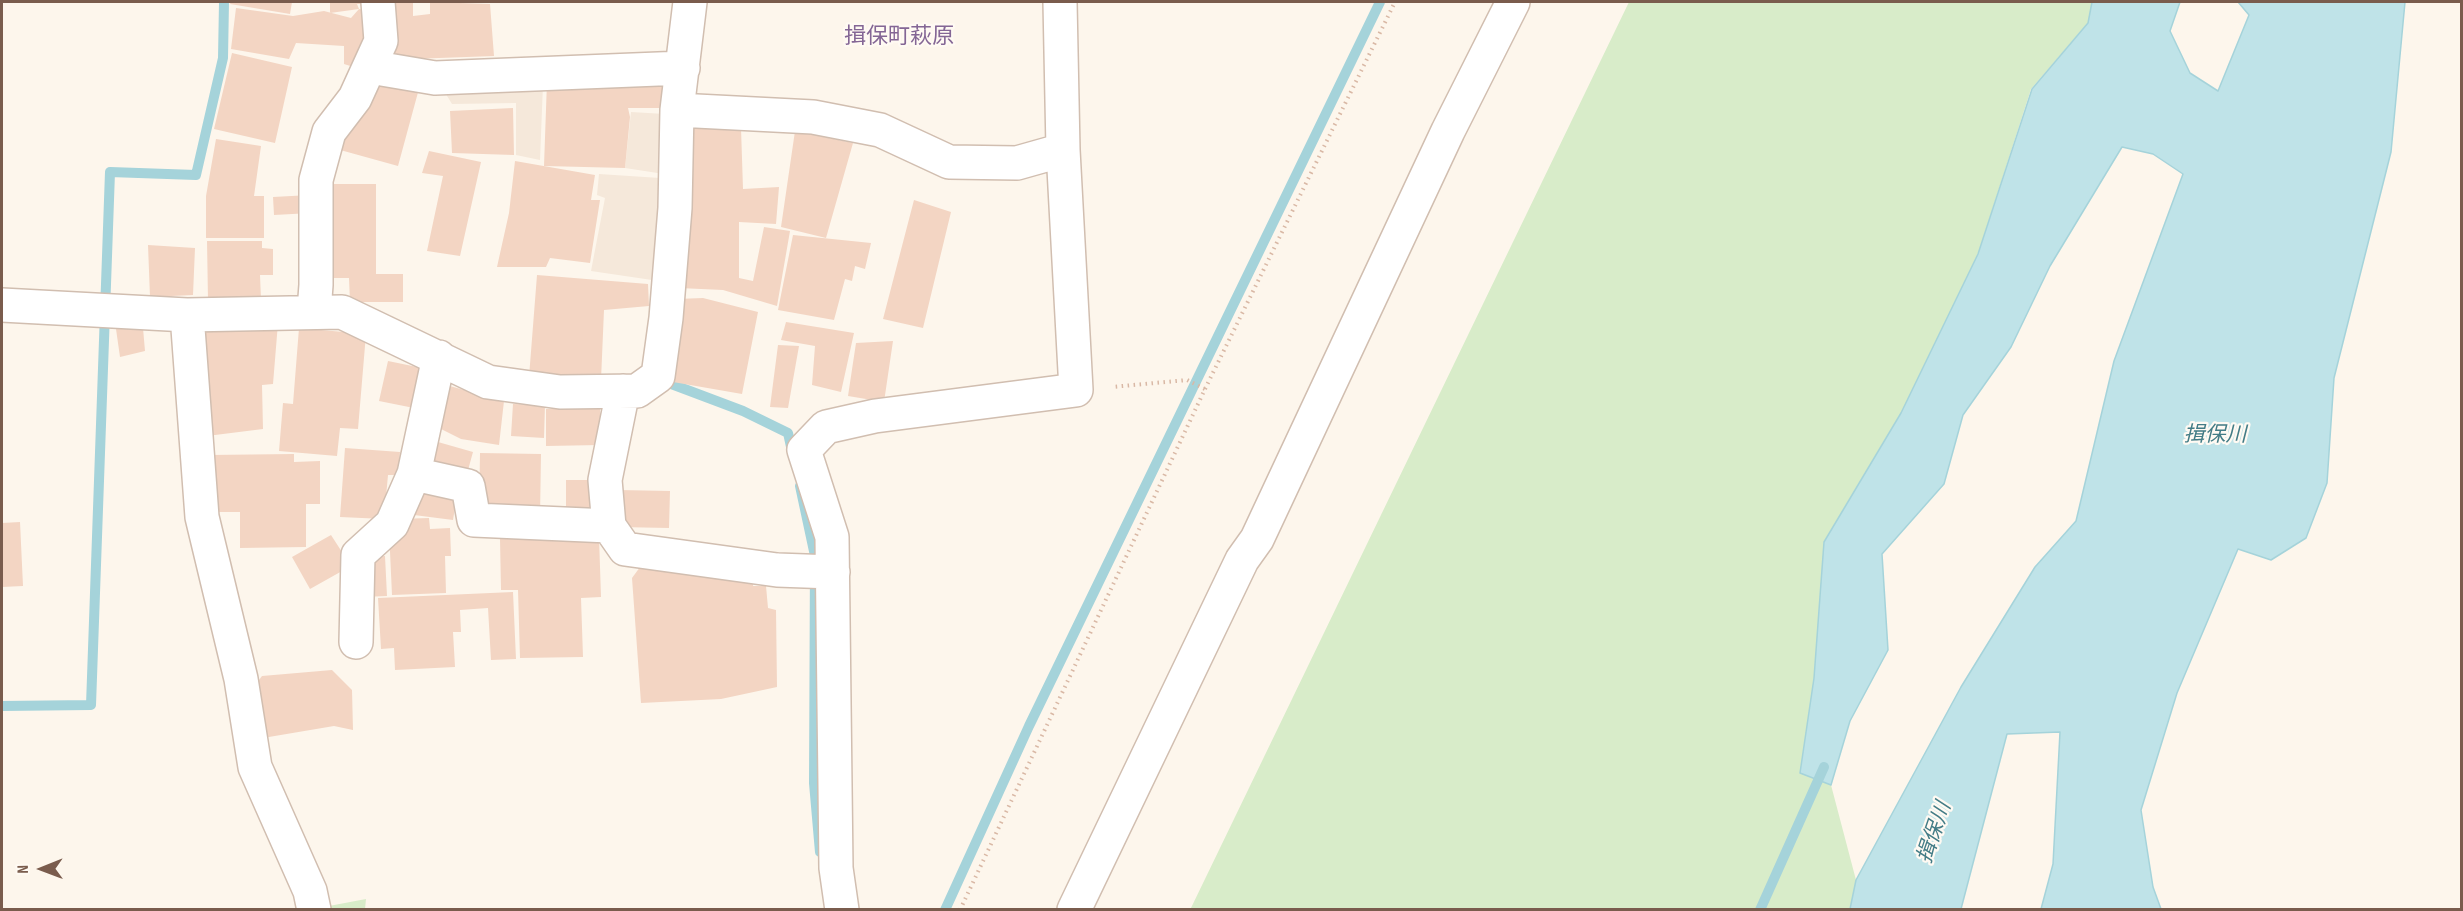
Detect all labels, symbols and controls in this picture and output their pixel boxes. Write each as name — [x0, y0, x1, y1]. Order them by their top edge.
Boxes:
district label: 揖保町萩原 — [844, 24, 954, 50]
water label: 揖保川 — [2184, 423, 2246, 449]
water label: 揖保川 — [1913, 799, 1957, 867]
north arrow — [12, 839, 72, 899]
text: N — [14, 865, 33, 874]

